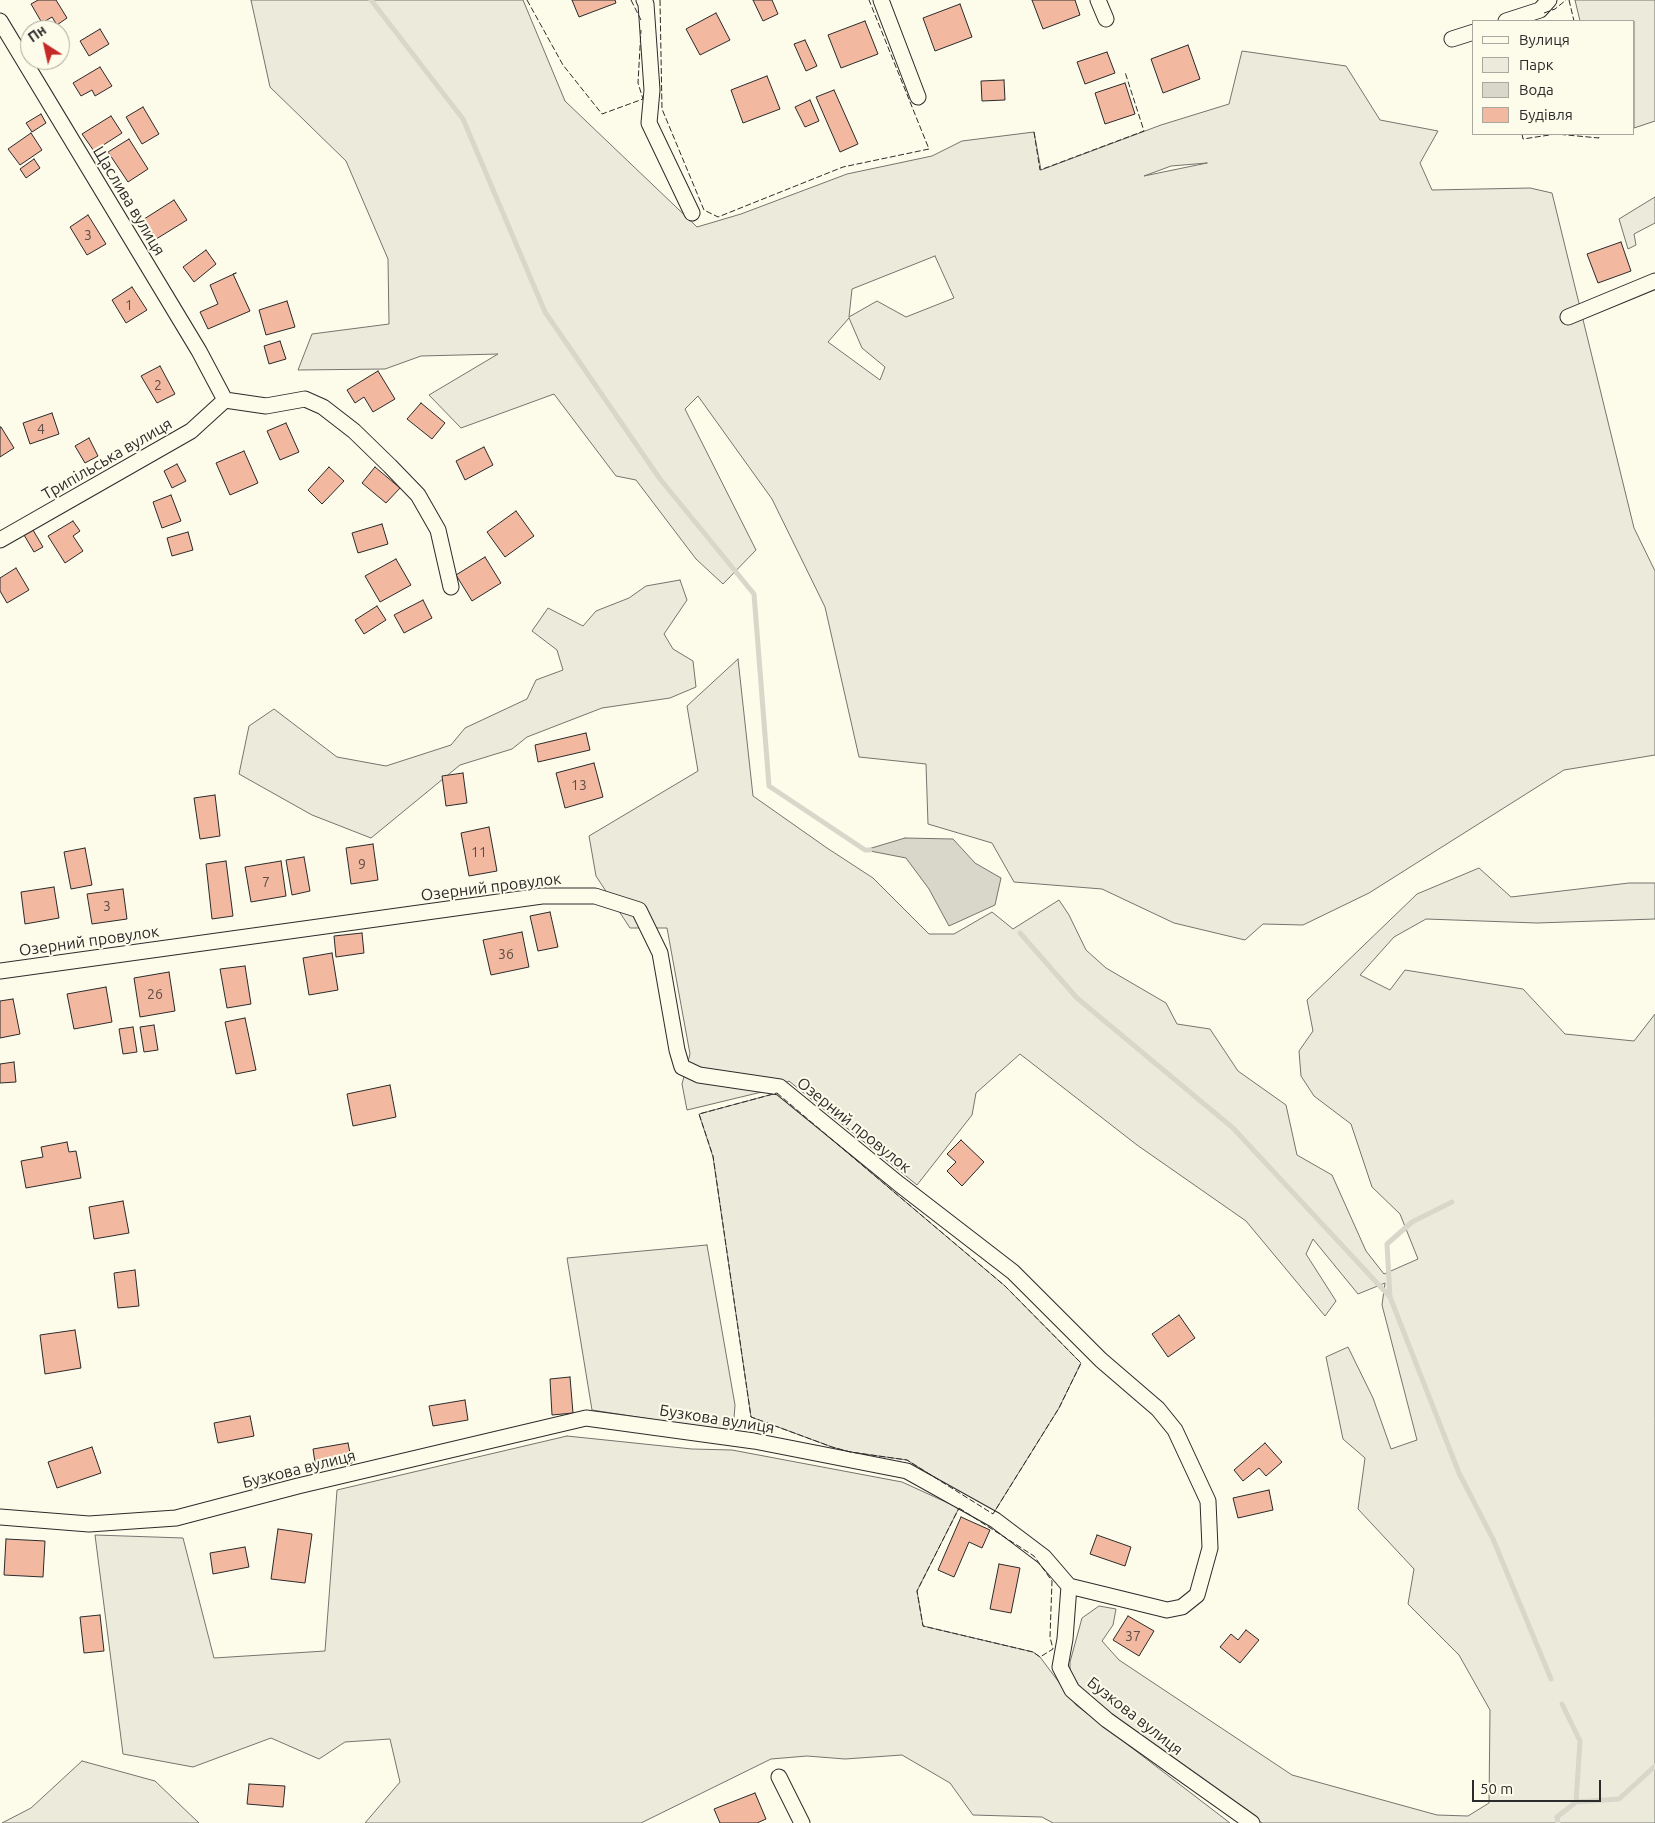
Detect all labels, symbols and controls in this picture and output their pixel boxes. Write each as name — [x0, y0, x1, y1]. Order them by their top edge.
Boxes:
north arrow — [20, 20, 70, 70]
legend — [1472, 20, 1635, 135]
text: Пн — [25, 22, 49, 45]
text: Вулиця — [1519, 31, 1570, 48]
text: Парк — [1519, 56, 1554, 73]
text: Вода — [1519, 81, 1554, 98]
text: Будівля — [1519, 106, 1573, 123]
street label: Щаслива вулиця — [89, 143, 169, 259]
house number: 3 — [84, 227, 92, 243]
house number: 1 — [125, 297, 133, 313]
house number: 2 — [154, 377, 162, 393]
street label: Трипільська вулиця — [39, 414, 175, 504]
house number: 4 — [37, 421, 45, 437]
house number: 13 — [571, 777, 587, 793]
house number: 11 — [471, 844, 487, 860]
house number: 9 — [358, 856, 366, 872]
street label: Озерний провулок — [420, 869, 562, 905]
house number: 7 — [262, 874, 270, 890]
house number: 3 — [103, 898, 111, 914]
street label: Озерний провулок — [18, 922, 160, 960]
house number: 36 — [498, 946, 514, 962]
house number: 26 — [147, 986, 163, 1002]
street label: Озерний провулок — [793, 1073, 915, 1177]
street label: Бузкова вулиця — [658, 1400, 776, 1438]
street label: Бузкова вулиця — [240, 1446, 358, 1492]
house number: 37 — [1125, 1628, 1141, 1644]
street label: Бузкова вулиця — [1083, 1673, 1187, 1759]
scale bar — [1475, 1770, 1604, 1802]
text: 50 m — [1480, 1780, 1513, 1797]

